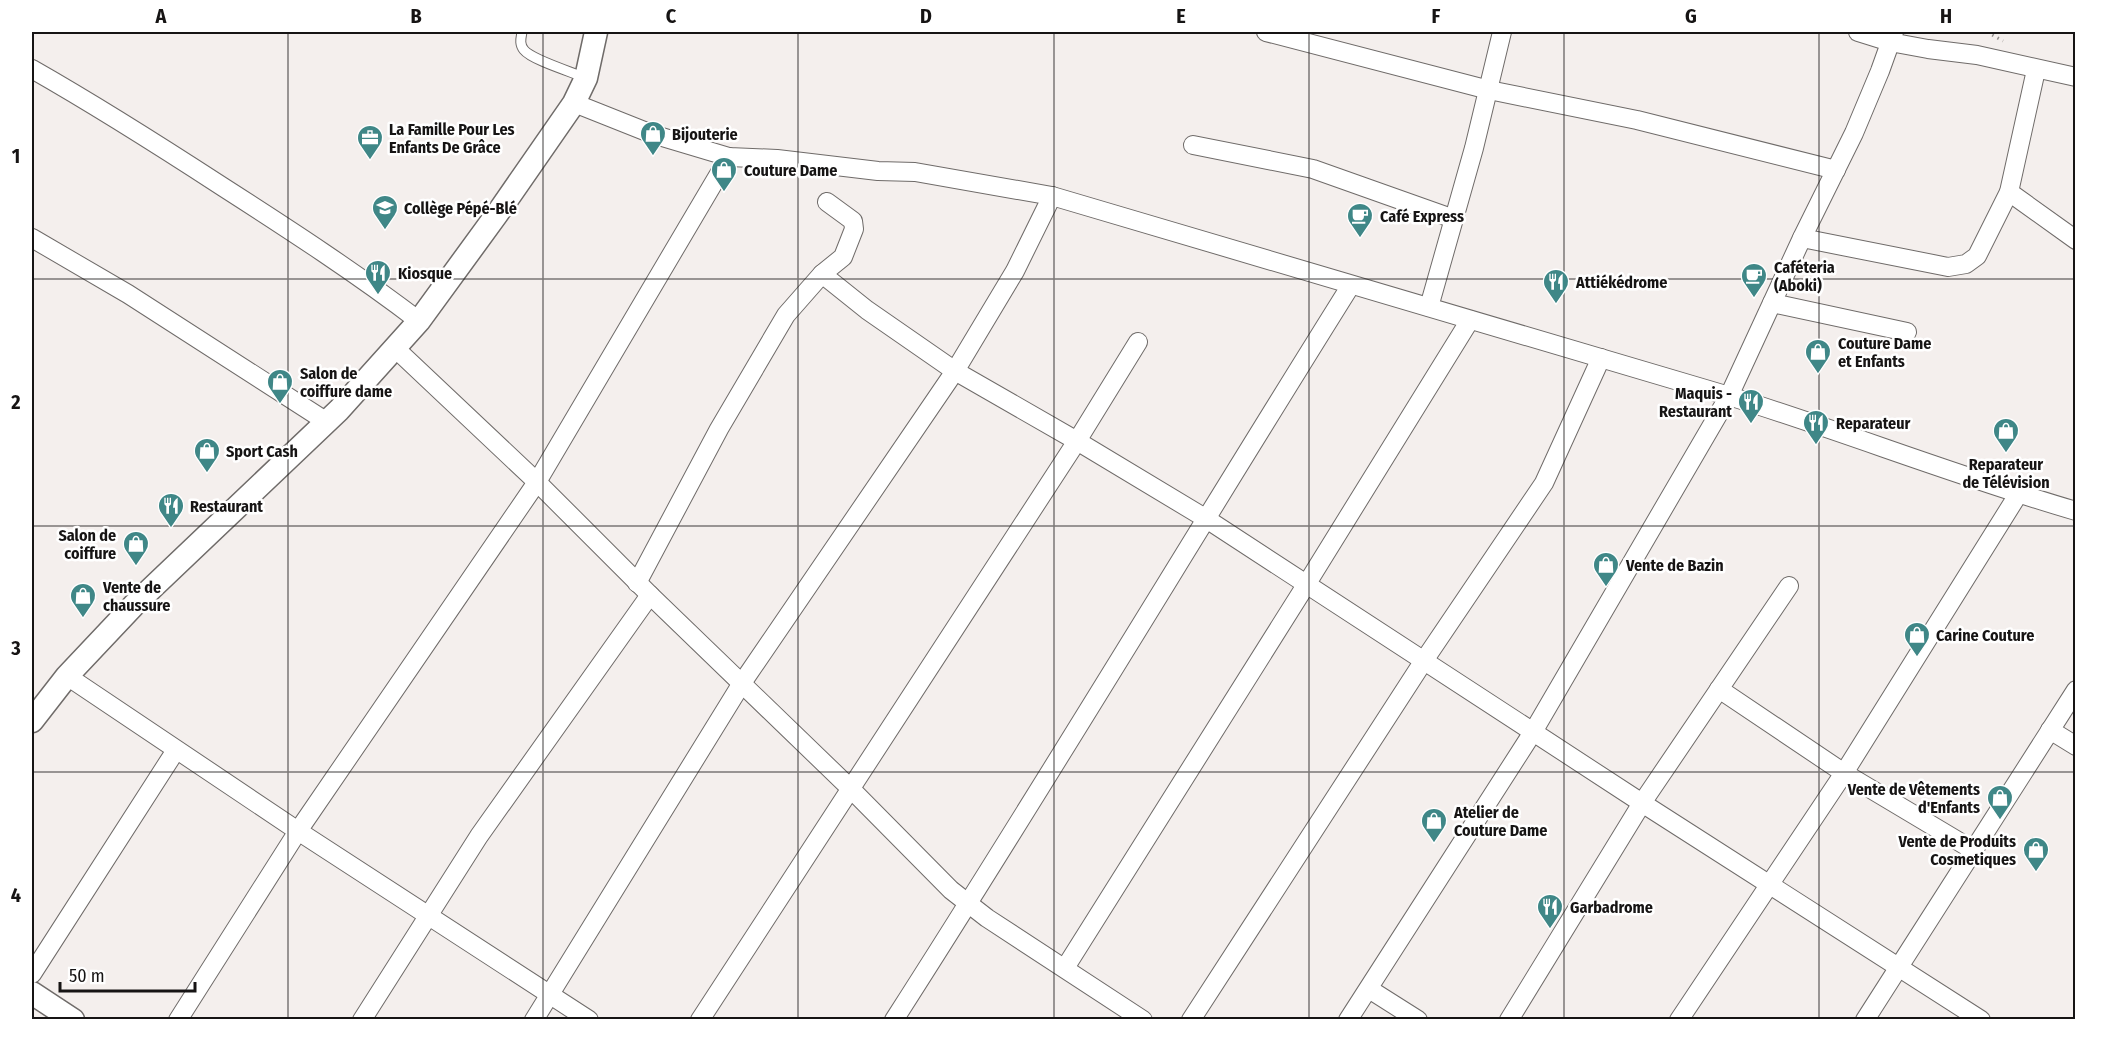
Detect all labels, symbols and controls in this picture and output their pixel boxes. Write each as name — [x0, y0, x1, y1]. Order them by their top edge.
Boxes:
text: A — [155, 4, 168, 28]
text: B — [410, 4, 422, 28]
text: C — [666, 4, 677, 28]
text: D — [920, 4, 932, 28]
text: E — [1176, 4, 1186, 28]
text: F — [1432, 4, 1441, 28]
text: G — [1685, 4, 1697, 28]
text: H — [1940, 4, 1952, 28]
shop icon: Bijouterie — [638, 119, 668, 157]
place label: La Famille Pour Les Enfants De Grâce — [389, 120, 515, 157]
office icon: La Famille Pour Les Enfants De Grâce — [355, 123, 385, 161]
place label: Bijouterie — [672, 125, 738, 144]
text: 1 — [12, 144, 20, 168]
shop icon: Couture Dame — [709, 155, 739, 193]
place label: Couture Dame — [744, 161, 837, 180]
school or university icon: Collège Pépé-Blé — [370, 193, 400, 231]
place label: Collège Pépé-Blé — [404, 199, 517, 218]
cafe icon: Café Express — [1345, 201, 1375, 239]
place label: Café Express — [1380, 207, 1464, 226]
restaurant icon: Kiosque — [363, 258, 393, 296]
place label: Caféteria (Aboki) — [1774, 258, 1835, 295]
cafe icon: Caféteria (Aboki) — [1739, 261, 1769, 299]
place label: Kiosque — [398, 264, 452, 283]
restaurant icon: Attiékédrome — [1541, 267, 1571, 305]
place label: Attiékédrome — [1575, 273, 1667, 292]
place label: Couture Dame et Enfants — [1838, 334, 1931, 371]
shop icon: Couture Dame et Enfants — [1803, 337, 1833, 375]
place label: Salon de coiffure dame — [300, 364, 392, 401]
shop icon: Salon de coiffure dame — [265, 367, 295, 405]
place label: Maquis - Restaurant — [1659, 384, 1732, 421]
restaurant icon: Maquis - Restaurant — [1736, 387, 1766, 425]
text: 2 — [10, 390, 21, 414]
restaurant icon: Reparateur — [1801, 408, 1831, 446]
place label: Reparateur — [1836, 414, 1910, 433]
shop icon: Reparateur de Télévision — [1991, 416, 2021, 454]
shop icon: Sport Cash — [192, 436, 222, 474]
place label: Sport Cash — [226, 442, 298, 461]
place label: Reparateur de Télévision — [1962, 455, 2050, 492]
restaurant icon: Restaurant — [156, 491, 186, 529]
place label: Restaurant — [190, 497, 263, 516]
place label: Salon de coiffure — [59, 526, 116, 563]
shop icon: Salon de coiffure — [121, 529, 151, 567]
shop icon: Vente de Bazin — [1591, 550, 1621, 588]
place label: Vente de Bazin — [1625, 556, 1724, 575]
place label: Vente de chaussure — [102, 578, 170, 615]
shop icon: Vente de chaussure — [68, 581, 98, 619]
shop icon: Carine Couture — [1902, 620, 1932, 658]
place label: Carine Couture — [1936, 626, 2034, 645]
text: 3 — [10, 636, 21, 660]
place label: Vente de Vêtements d'Enfants — [1847, 780, 1980, 817]
shop icon: Vente de Vêtements d'Enfants — [1985, 783, 2015, 821]
place label: Atelier de Couture Dame — [1453, 803, 1547, 840]
shop icon: Atelier de Couture Dame — [1419, 806, 1449, 844]
place label: Vente de Produits Cosmetiques — [1897, 832, 2016, 869]
shop icon: Vente de Produits Cosmetiques — [2021, 835, 2051, 873]
text: 4 — [11, 883, 21, 907]
restaurant icon: Garbadrome — [1535, 892, 1565, 930]
place label: Garbadrome — [1570, 898, 1653, 917]
scale bar — [60, 955, 195, 993]
text: 50 m — [69, 965, 105, 987]

